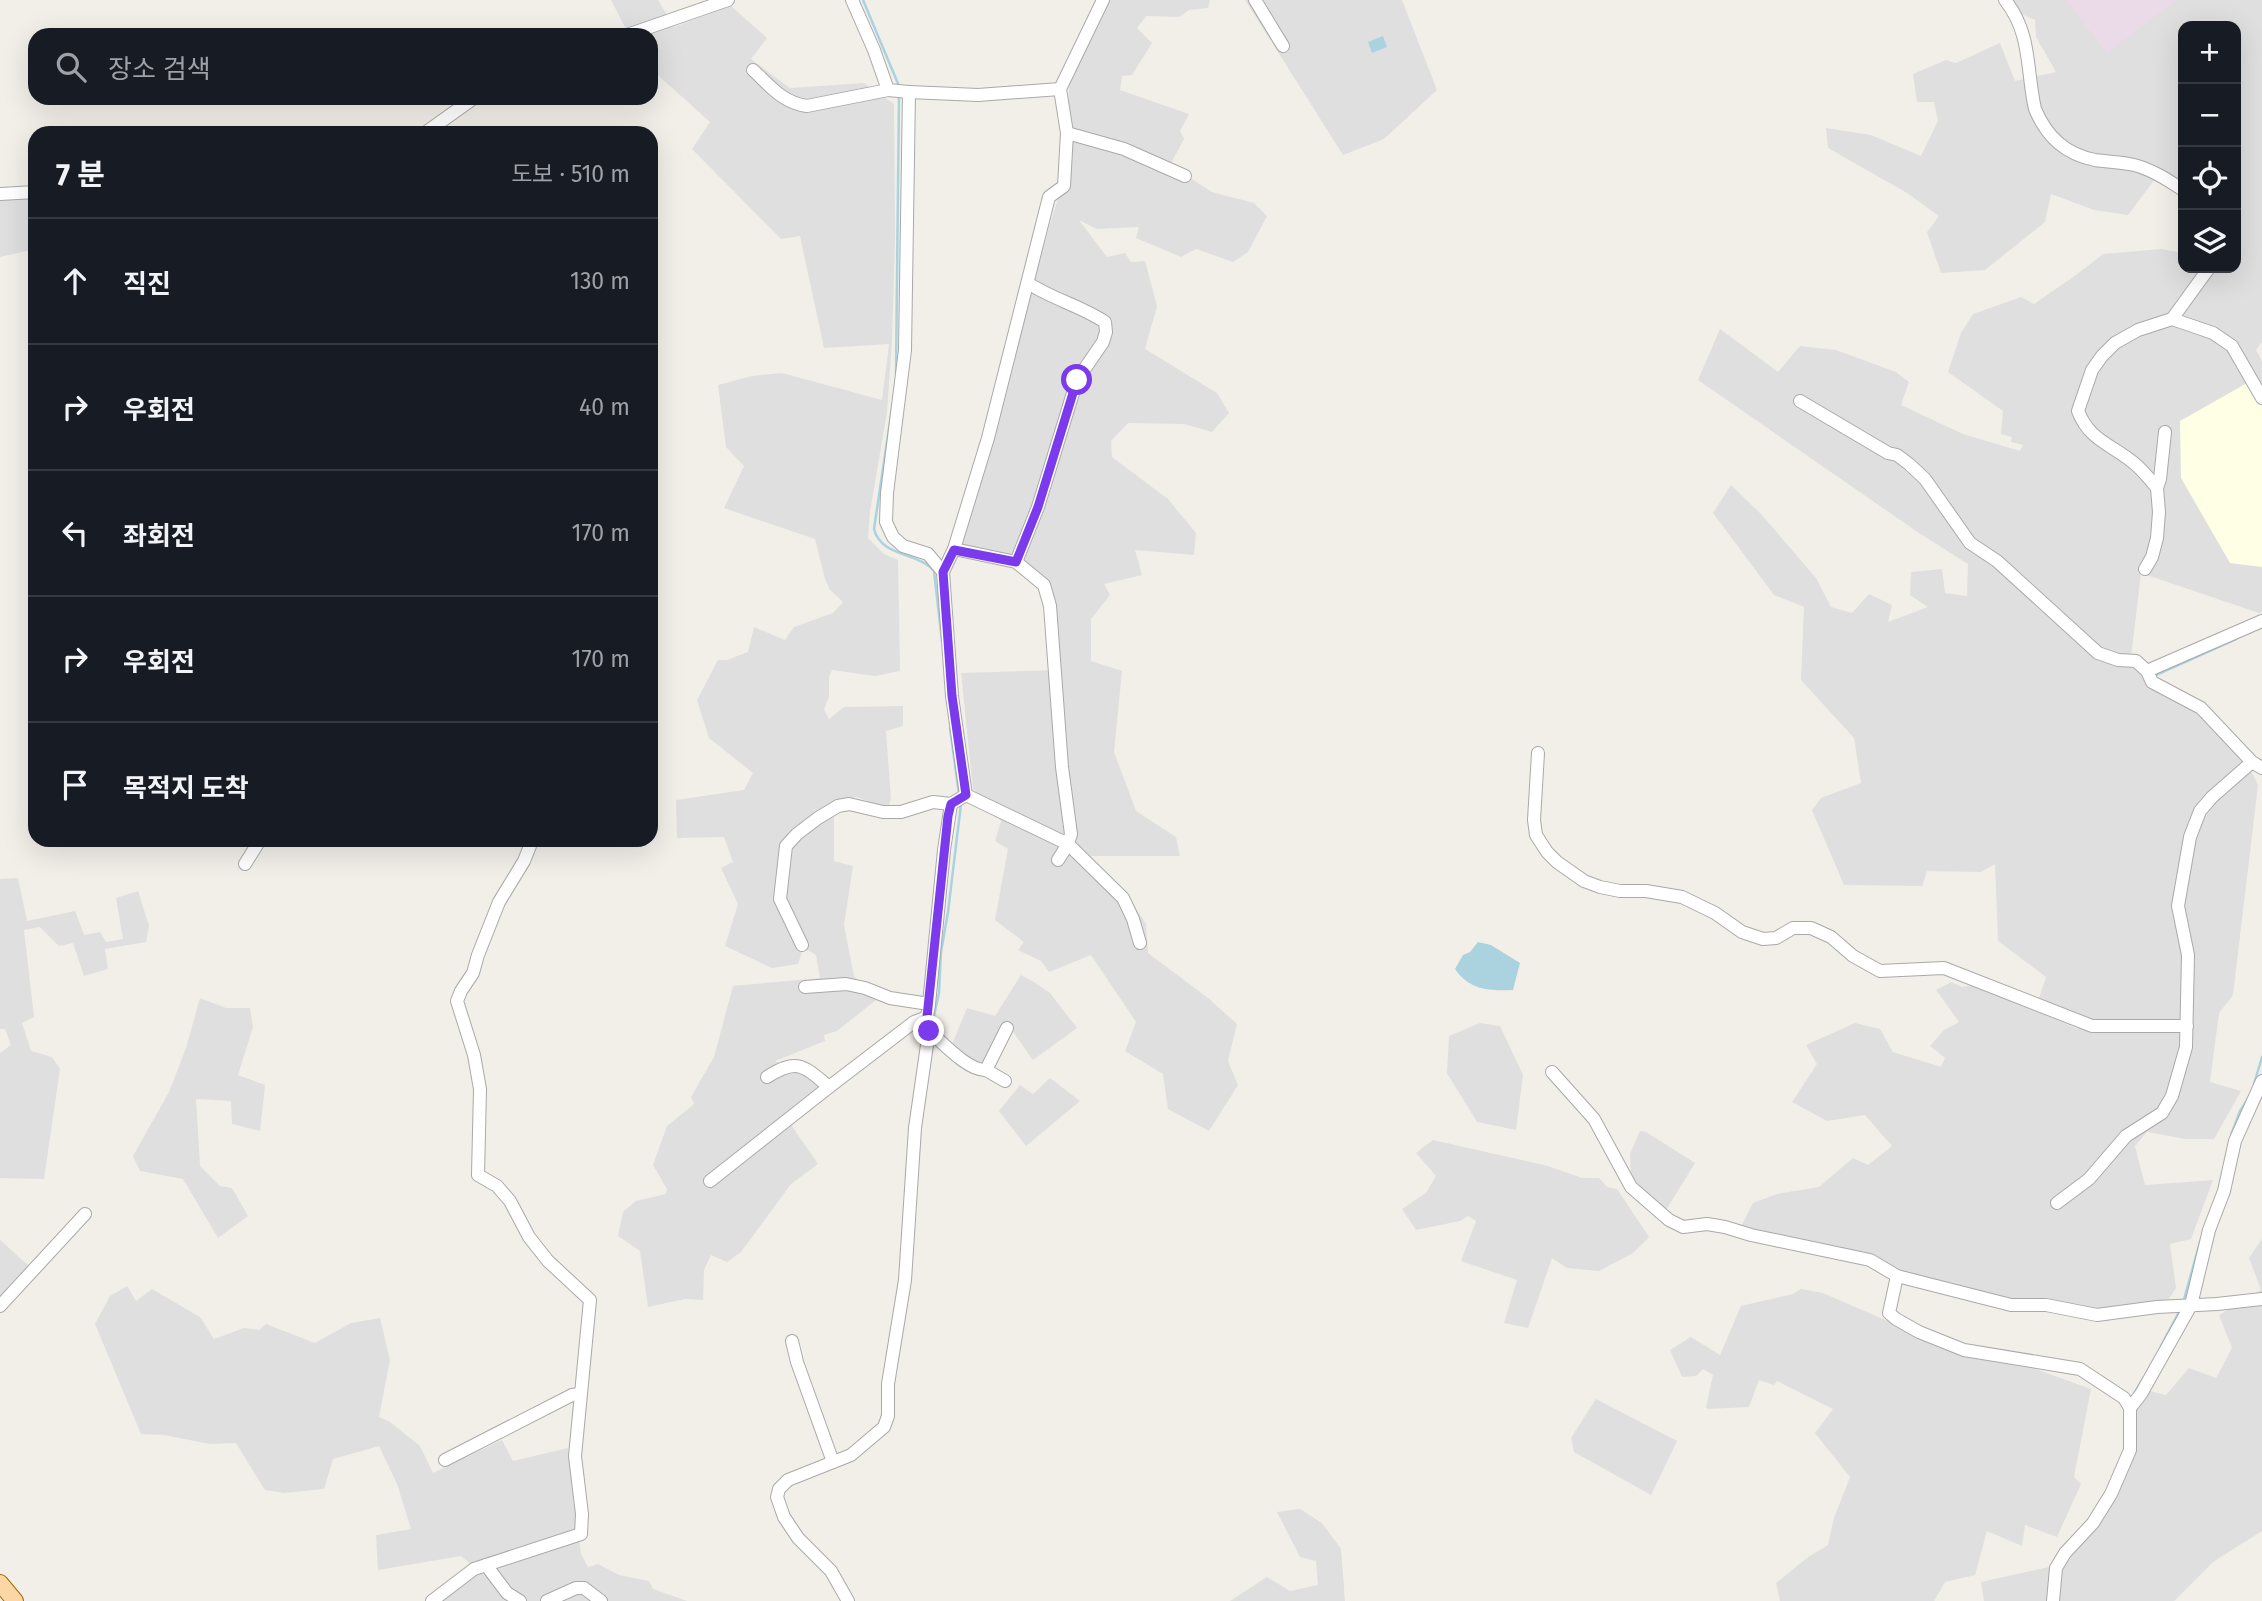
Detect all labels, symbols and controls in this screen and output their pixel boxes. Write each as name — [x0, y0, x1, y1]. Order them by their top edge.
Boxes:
map controls — [2178, 21, 2241, 273]
button: + — [2178, 21, 2241, 84]
search box — [28, 28, 658, 105]
icon: search — [52, 48, 90, 86]
text: 장소 검색 — [108, 54, 211, 85]
button: − — [2178, 84, 2241, 147]
button: locate — [2178, 147, 2241, 210]
text: 7 분 — [56, 157, 105, 193]
text: 도보 · 510 m — [511, 160, 630, 188]
button: layers — [2178, 210, 2241, 273]
icon: ahead — [56, 262, 94, 300]
text: 130 m — [570, 267, 630, 295]
text: 직진 — [123, 269, 171, 300]
route start — [1061, 364, 1092, 395]
icon: right — [56, 388, 94, 426]
text: 40 m — [579, 393, 630, 421]
text: 우회전 — [123, 395, 195, 426]
icon: left — [56, 514, 94, 552]
text: 170 m — [571, 519, 630, 547]
text: 좌회전 — [123, 521, 195, 552]
icon: right — [56, 640, 94, 678]
text: 170 m — [571, 645, 630, 673]
text: 우회전 — [123, 647, 195, 678]
icon: arrive — [56, 766, 94, 804]
text: 목적지 도착 — [123, 773, 249, 804]
route end — [913, 1015, 944, 1046]

